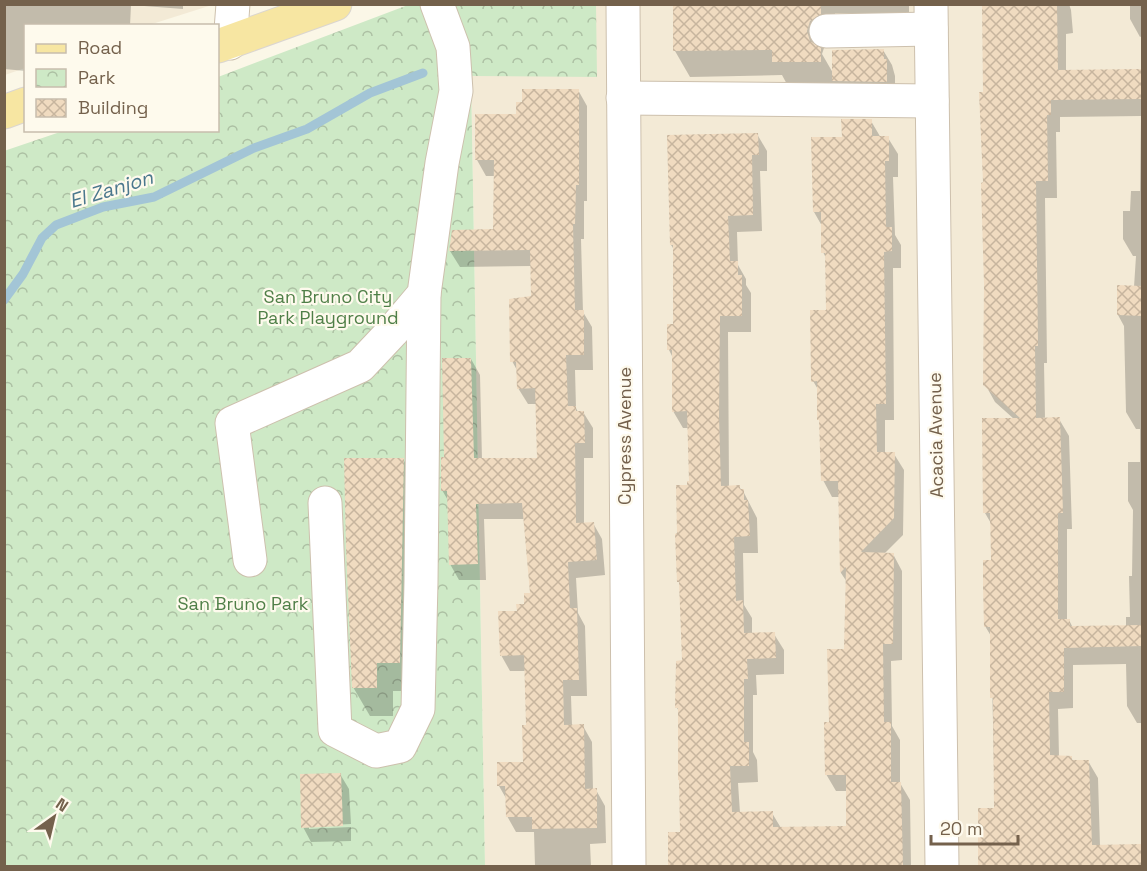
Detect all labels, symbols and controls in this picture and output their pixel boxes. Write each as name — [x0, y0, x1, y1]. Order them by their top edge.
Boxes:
legend — [24, 24, 219, 132]
text: Road — [78, 36, 122, 59]
text: Park — [78, 66, 116, 89]
text: Building — [78, 96, 148, 119]
water label: El Zanjon — [66, 164, 157, 214]
park label: San Bruno City Park Playground — [257, 285, 399, 329]
street label: Cypress Avenue — [613, 367, 636, 505]
street label: Acacia Avenue — [923, 372, 948, 498]
park label: San Bruno Park — [178, 592, 309, 615]
north arrow — [24, 787, 84, 847]
text: N — [52, 793, 72, 817]
scale bar — [931, 808, 1018, 846]
text: 20 m — [940, 817, 983, 840]

